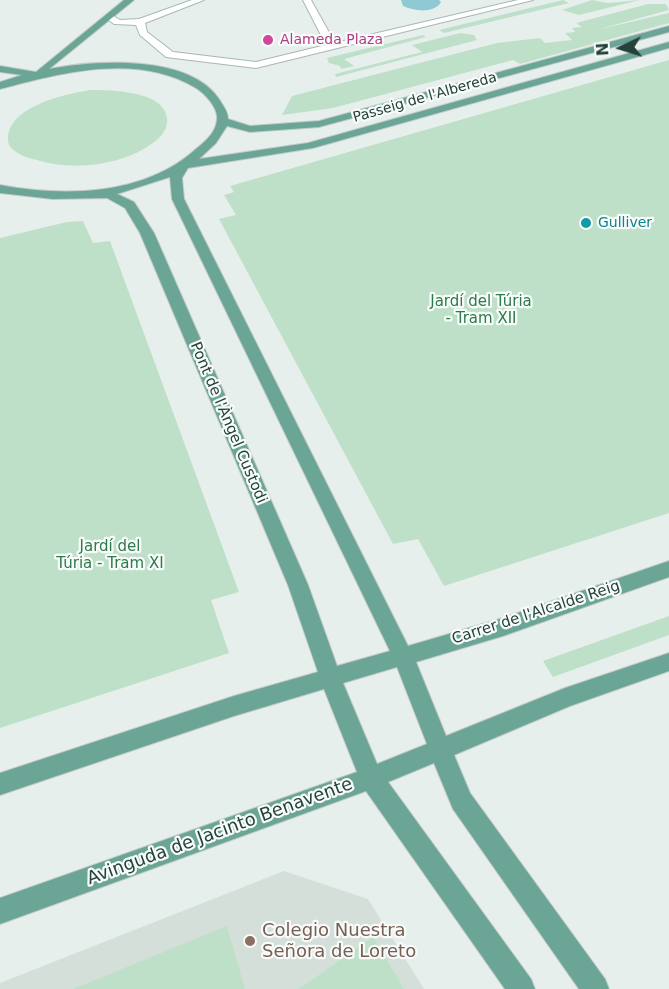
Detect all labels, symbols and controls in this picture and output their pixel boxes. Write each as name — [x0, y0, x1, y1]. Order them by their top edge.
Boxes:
north arrow — [591, 18, 651, 78]
place label: Alameda Plaza — [280, 32, 383, 48]
marker: Alameda Plaza — [261, 33, 275, 47]
text: N — [593, 42, 612, 57]
street label: Passeig de l'Albereda — [351, 69, 499, 127]
place label: Gulliver — [598, 215, 652, 231]
marker: Gulliver — [579, 216, 593, 230]
park label: Jardí del Túria - Tram XII — [430, 293, 532, 328]
street label: Pont de l'Àngel Custodi — [186, 340, 270, 506]
park label: Jardí del Túria - Tram XI — [56, 538, 164, 573]
street label: Carrer de l'Alcalde Reig — [450, 577, 622, 649]
street label: Avinguda de Jacinto Benavente — [84, 774, 356, 890]
place label: Colegio Nuestra Señora de Loreto — [262, 920, 416, 962]
marker: Colegio Nuestra Señora de Loreto — [243, 934, 257, 948]

